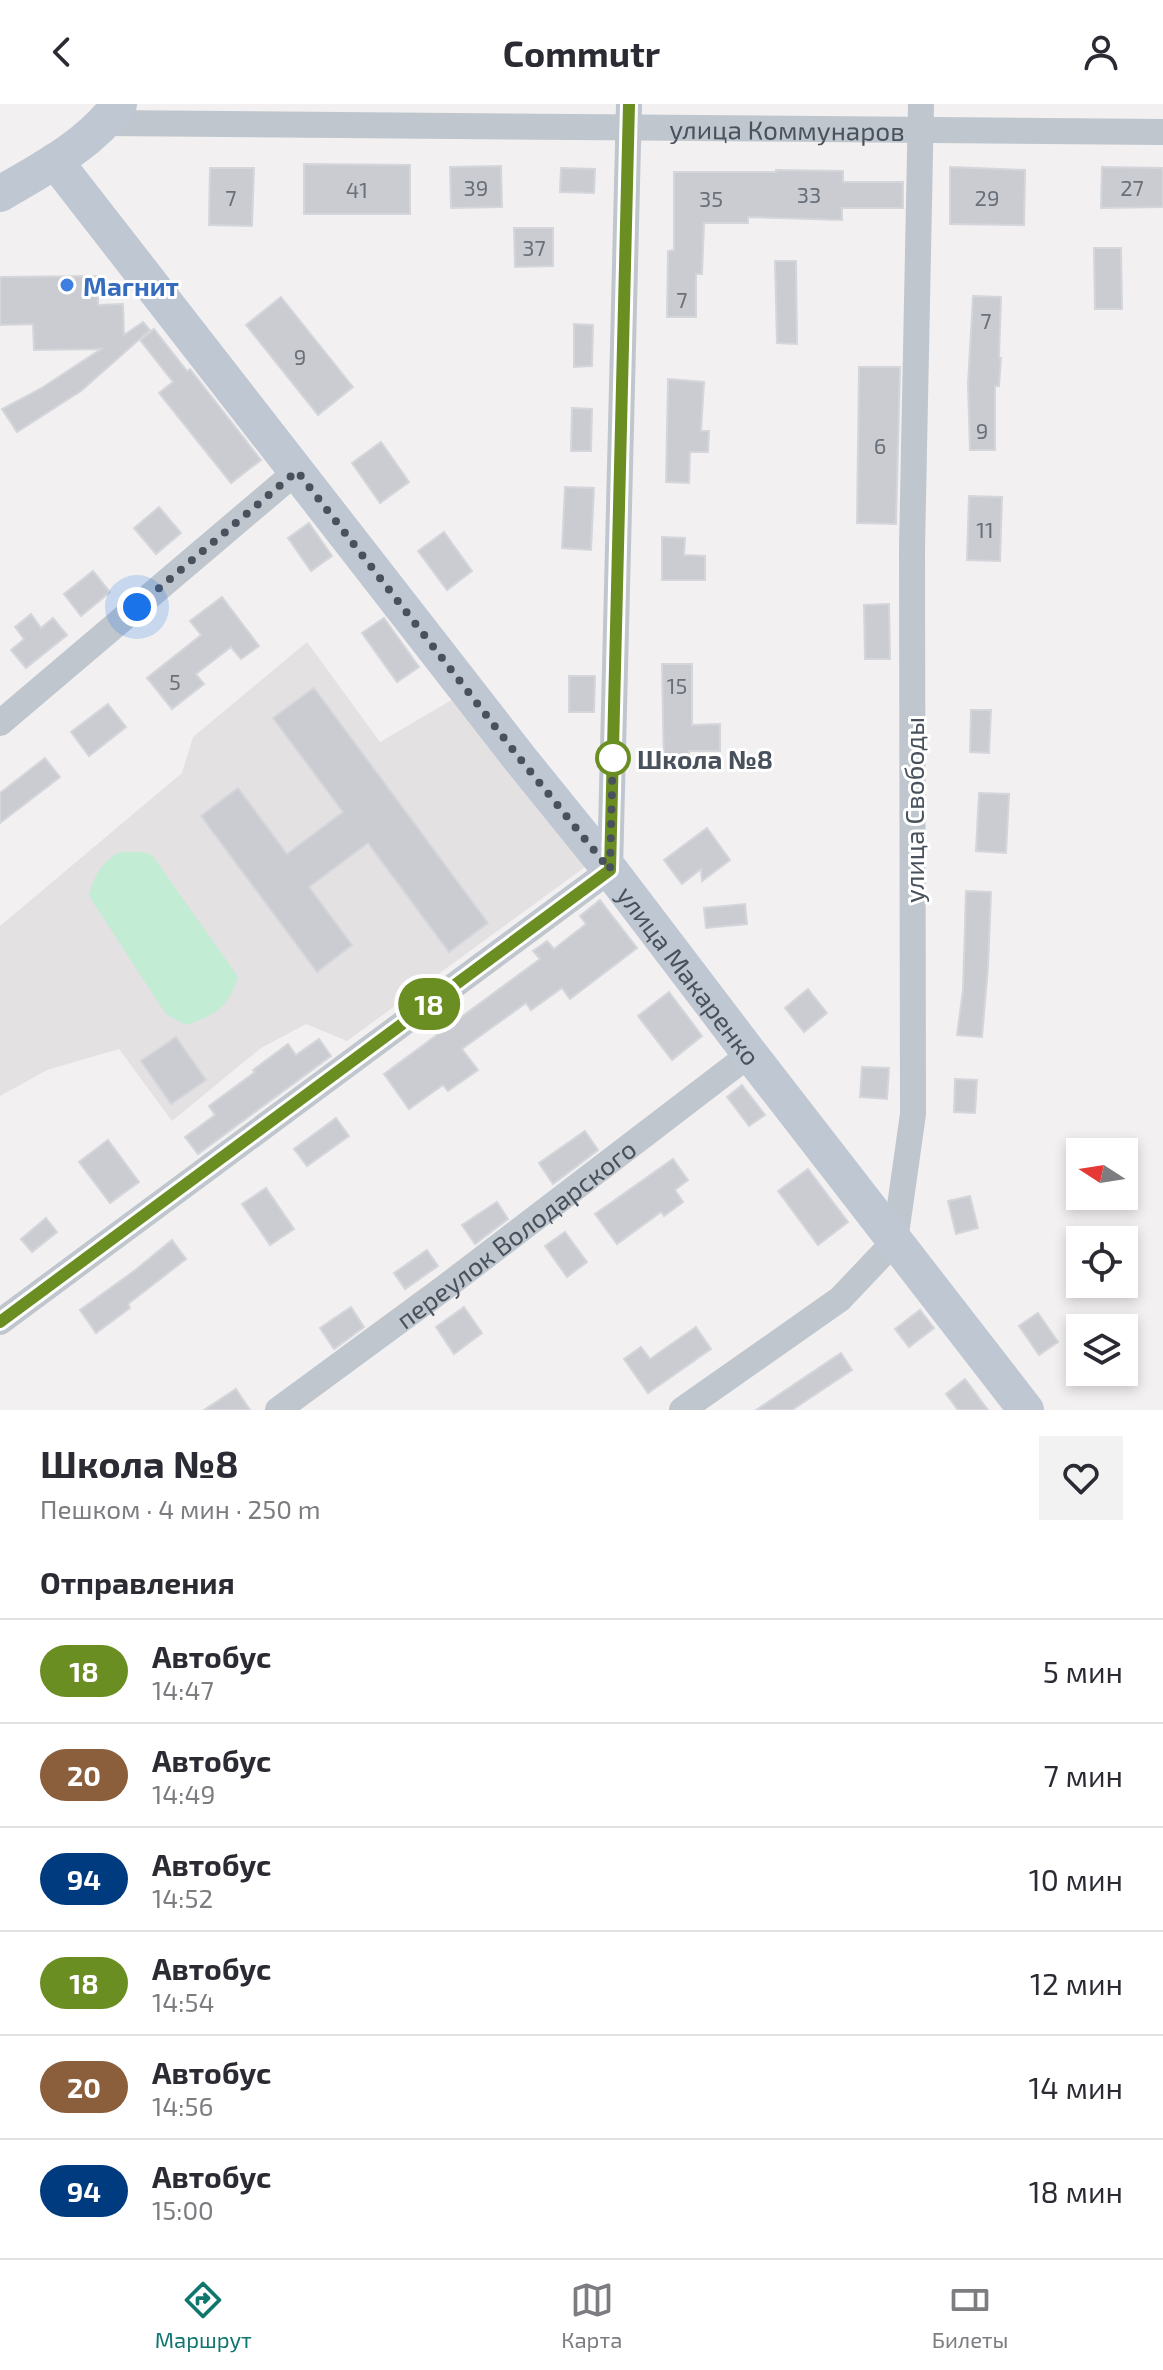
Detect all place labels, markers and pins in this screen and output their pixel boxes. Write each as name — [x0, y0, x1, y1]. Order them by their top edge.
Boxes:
place label: Магнит — [83, 270, 179, 301]
marker: Магнит — [58, 276, 76, 294]
marker: Школа №8 — [596, 741, 630, 775]
place label: Школа №8 — [637, 743, 773, 774]

